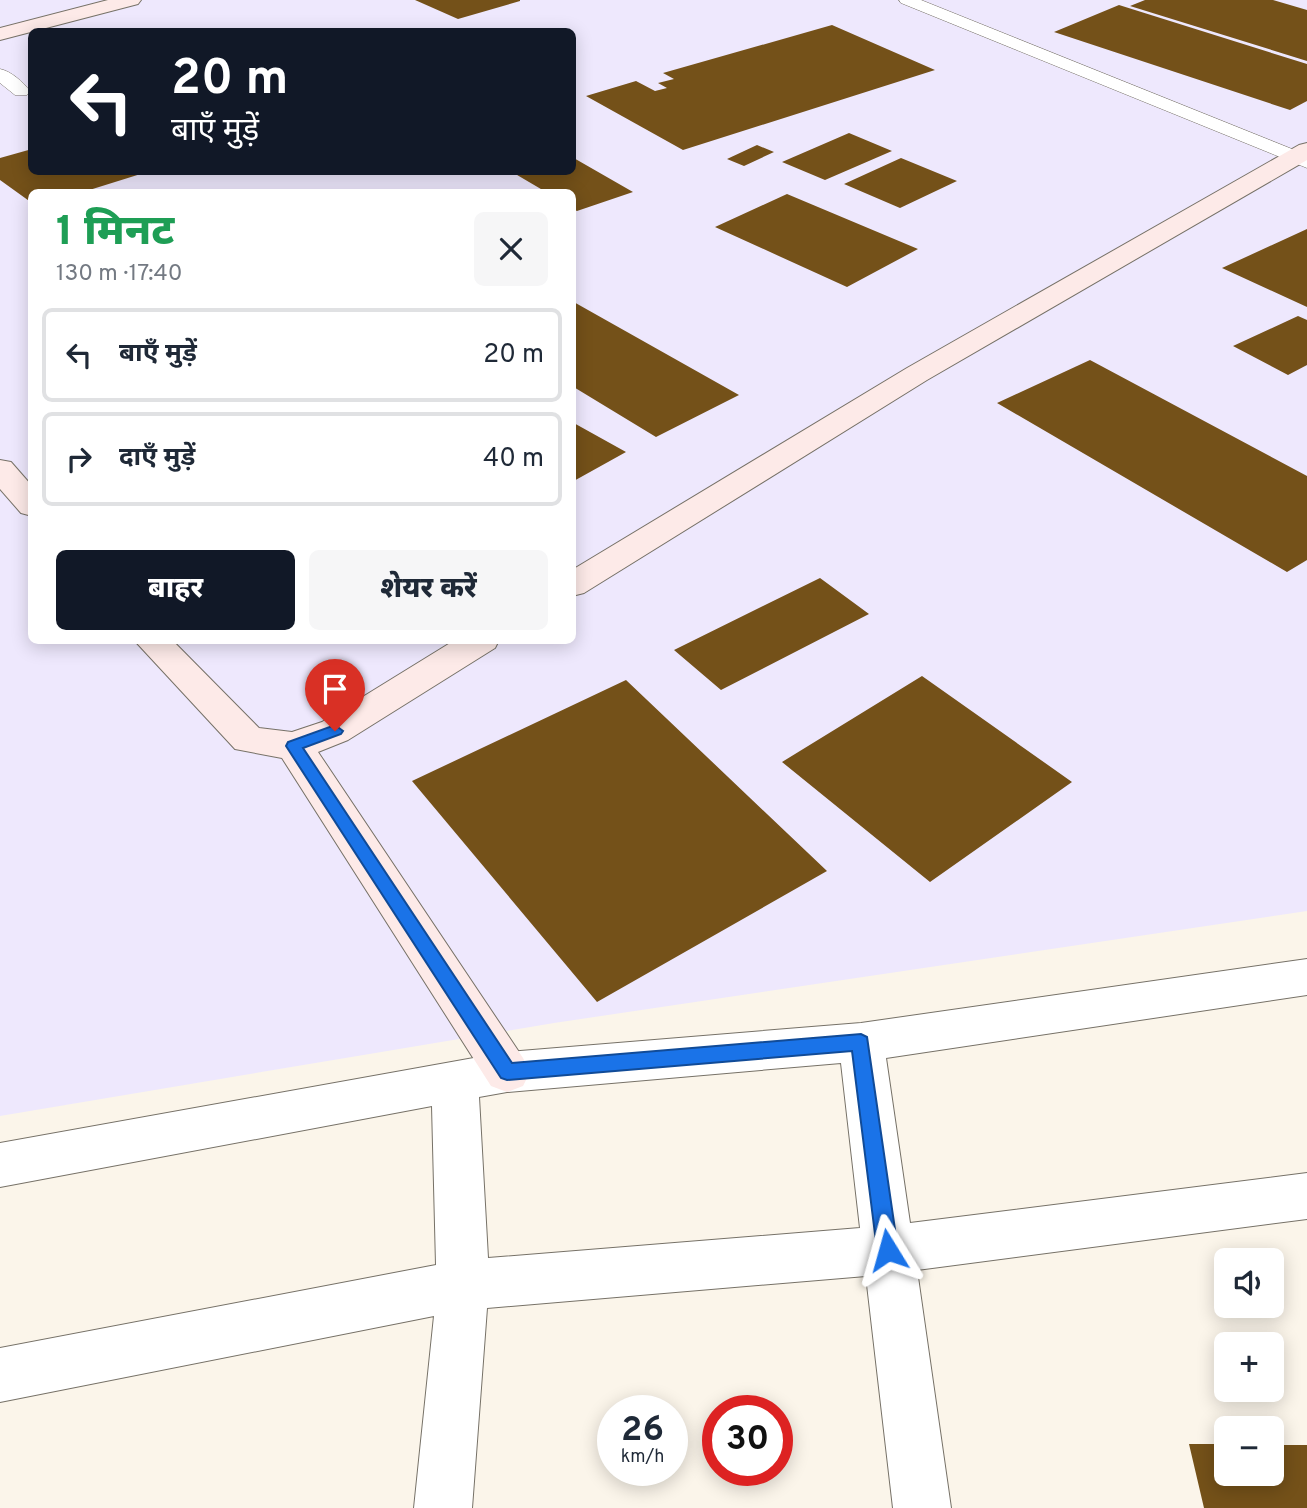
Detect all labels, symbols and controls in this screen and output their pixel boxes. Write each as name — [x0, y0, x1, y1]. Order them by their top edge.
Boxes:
text: 20 m — [171, 50, 288, 112]
icon: left — [56, 56, 147, 147]
text: बाएँ मुड़ें — [171, 112, 259, 152]
text: 1 मिनट — [56, 207, 174, 260]
button: close — [474, 212, 548, 286]
text: 130 m · 17:40 — [56, 260, 182, 289]
icon: left — [60, 336, 98, 374]
text: बाएँ मुड़ें — [119, 338, 197, 371]
text: 20 m — [483, 339, 544, 372]
icon: right — [60, 440, 98, 478]
text: दाएँ मुड़ें — [119, 442, 195, 475]
text: 40 m — [483, 443, 544, 476]
button: बाहर — [56, 550, 295, 630]
button: शेयर करें — [309, 550, 548, 630]
pin — [305, 659, 365, 731]
icon: arrive — [316, 670, 354, 708]
position arrow — [851, 1213, 925, 1287]
map controls — [1214, 1248, 1284, 1486]
button: sound — [1214, 1248, 1284, 1318]
button: + — [1214, 1332, 1284, 1402]
speed limit sign: 30 — [702, 1395, 793, 1486]
text: 26 — [621, 1409, 664, 1453]
button: − — [1214, 1416, 1284, 1486]
text: km/h — [621, 1446, 664, 1469]

